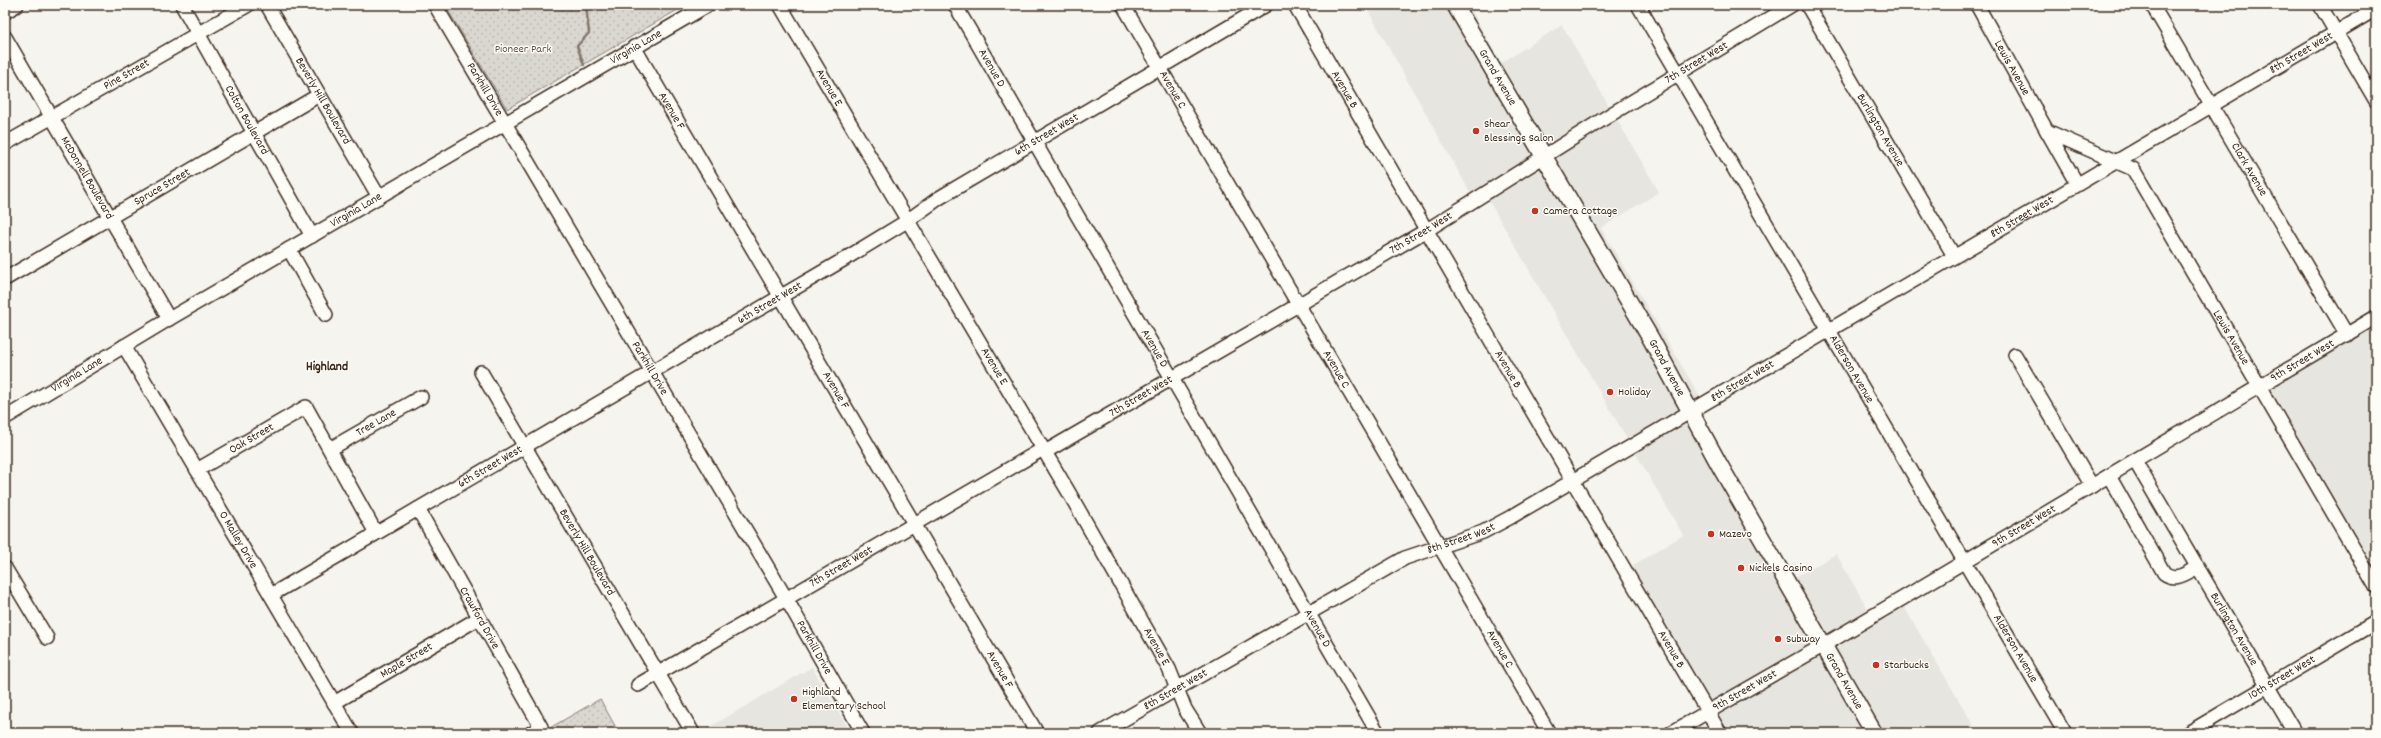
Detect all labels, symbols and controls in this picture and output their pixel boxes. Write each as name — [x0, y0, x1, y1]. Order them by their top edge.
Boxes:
street label: Virginia Lane — [607, 25, 665, 69]
street label: 8th Street West — [2266, 27, 2337, 78]
street label: 7th Street West — [1662, 37, 1732, 88]
street label: Lewis Avenue — [1990, 37, 2034, 99]
park label: Pioneer Park — [495, 41, 551, 58]
street label: Avenue D — [974, 46, 1010, 90]
street label: Grand Avenue — [1474, 46, 1521, 109]
street label: Pine Street — [100, 54, 153, 94]
street label: Beverly Hill Boulevard — [291, 54, 355, 148]
street label: Parkhill Drive — [462, 59, 507, 119]
street label: Avenue E — [811, 66, 847, 110]
street label: Avenue C — [1155, 67, 1190, 112]
street label: Avenue B — [1327, 68, 1362, 112]
street label: Colton Boulevard — [220, 82, 273, 158]
street label: Avenue F — [654, 89, 690, 133]
street label: Burlington Avenue — [1852, 90, 1908, 170]
street label: 6th Street West — [1011, 109, 1082, 160]
place label: Shear Blessings Salon — [1484, 116, 1554, 147]
marker: Shear Blessings Salon — [1471, 126, 1481, 136]
street label: McDonnell Boulevard — [56, 133, 118, 223]
street label: Clark Avenue — [2227, 140, 2272, 199]
street label: Spruce Street — [131, 164, 194, 210]
street label: Virginia Lane — [327, 188, 385, 232]
street label: 8th Street West — [1987, 191, 2057, 242]
place label: Camera Cottage — [1543, 203, 1617, 220]
marker: Camera Cottage — [1530, 206, 1540, 216]
street label: 7th Street West — [1386, 207, 1456, 259]
street label: 6th Street West — [734, 277, 806, 328]
street label: Lewis Avenue — [2208, 307, 2254, 368]
street label: Avenue D — [1137, 326, 1172, 371]
street label: Alderson Avenue — [1825, 332, 1878, 406]
street label: 9th Street West — [2267, 335, 2338, 386]
street label: Grand Avenue — [1644, 336, 1689, 399]
street label: Parkhill Drive — [627, 338, 672, 398]
street label: Avenue E — [976, 344, 1012, 389]
street label: Avenue C — [1318, 347, 1354, 392]
street label: Avenue B — [1490, 347, 1526, 392]
street label: Virginia Lane — [48, 352, 106, 397]
street label: 8th Street West — [1707, 355, 1778, 406]
district label: Highland — [306, 358, 348, 377]
street label: Avenue F — [818, 368, 854, 413]
street label: 7th Street West — [1106, 371, 1176, 421]
place label: Holiday — [1618, 384, 1652, 401]
marker: Holiday — [1605, 387, 1615, 397]
street label: Tree Lane — [353, 404, 399, 441]
street label: Oak Street — [226, 418, 278, 458]
street label: 6th Street West — [455, 441, 526, 492]
street label: 9th Street West — [1989, 500, 2060, 552]
street label: Beverly Hill Boulevard — [555, 506, 619, 599]
street label: O Malley Drive — [215, 508, 262, 572]
street label: 8th Street West — [1425, 518, 1499, 559]
place label: Mazevo — [1719, 526, 1752, 543]
marker: Mazevo — [1706, 529, 1716, 539]
street label: 7th Street West — [806, 541, 876, 592]
place label: Nickels Casino — [1749, 560, 1813, 577]
marker: Nickels Casino — [1736, 563, 1746, 573]
street label: Crawford Drive — [455, 583, 504, 652]
street label: Burlington Avenue — [2206, 589, 2262, 669]
street label: Avenue D — [1299, 606, 1335, 651]
street label: Alderson Avenue — [1989, 611, 2042, 686]
street label: Parkhill Drive — [792, 617, 836, 678]
street label: Avenue E — [1139, 625, 1174, 669]
street label: Avenue C — [1482, 627, 1518, 671]
street label: Avenue B — [1653, 627, 1689, 672]
place label: Subway — [1786, 631, 1821, 648]
marker: Subway — [1773, 634, 1783, 644]
street label: Maple Street — [377, 638, 436, 683]
street label: Avenue F — [982, 648, 1018, 692]
street label: Grand Avenue — [1821, 649, 1867, 713]
street label: 10th Street West — [2245, 651, 2319, 704]
place label: Starbucks — [1884, 657, 1929, 674]
marker: Starbucks — [1871, 660, 1881, 670]
street label: 8th Street West — [1140, 664, 1211, 715]
street label: 9th Street West — [1709, 665, 1781, 716]
place label: Highland Elementary School — [802, 684, 886, 715]
marker: Highland Elementary School — [789, 694, 799, 704]

